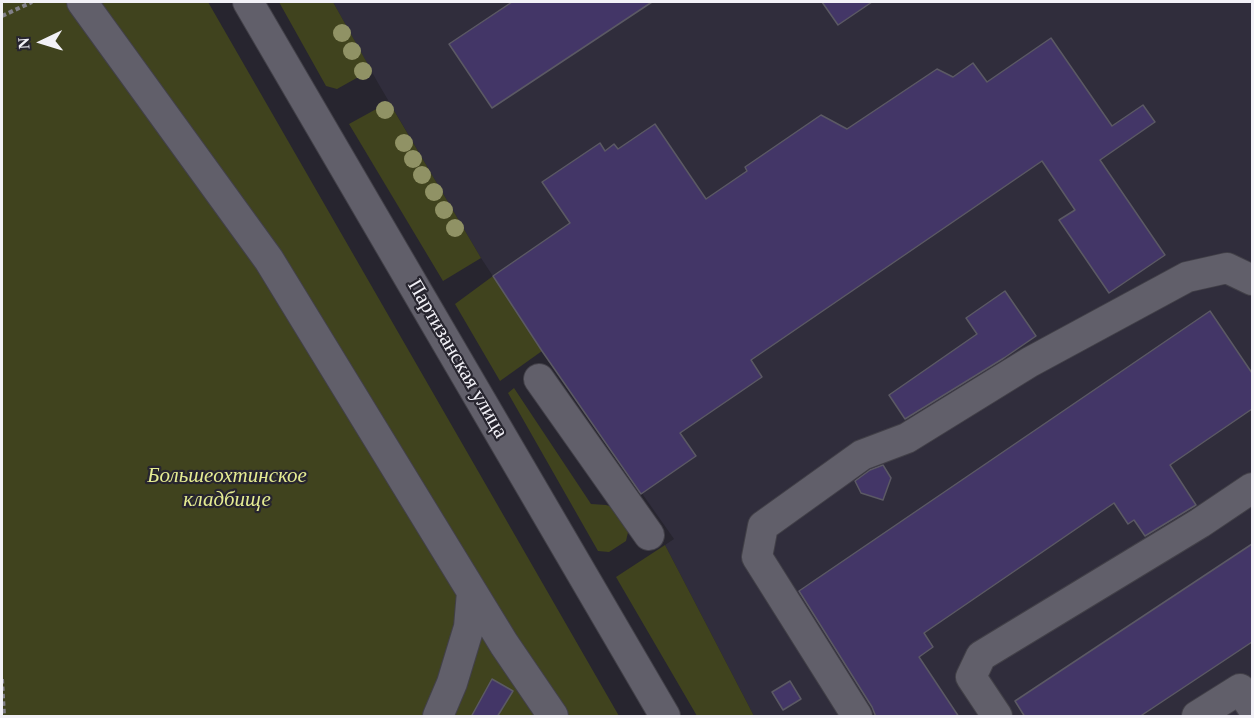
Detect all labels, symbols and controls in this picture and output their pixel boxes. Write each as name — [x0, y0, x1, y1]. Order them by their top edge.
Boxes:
north arrow — [12, 12, 72, 72]
text: N — [15, 37, 32, 50]
street label: Партизанская улица — [401, 275, 513, 443]
park label: Большеохтинское кладбище — [147, 463, 307, 513]

